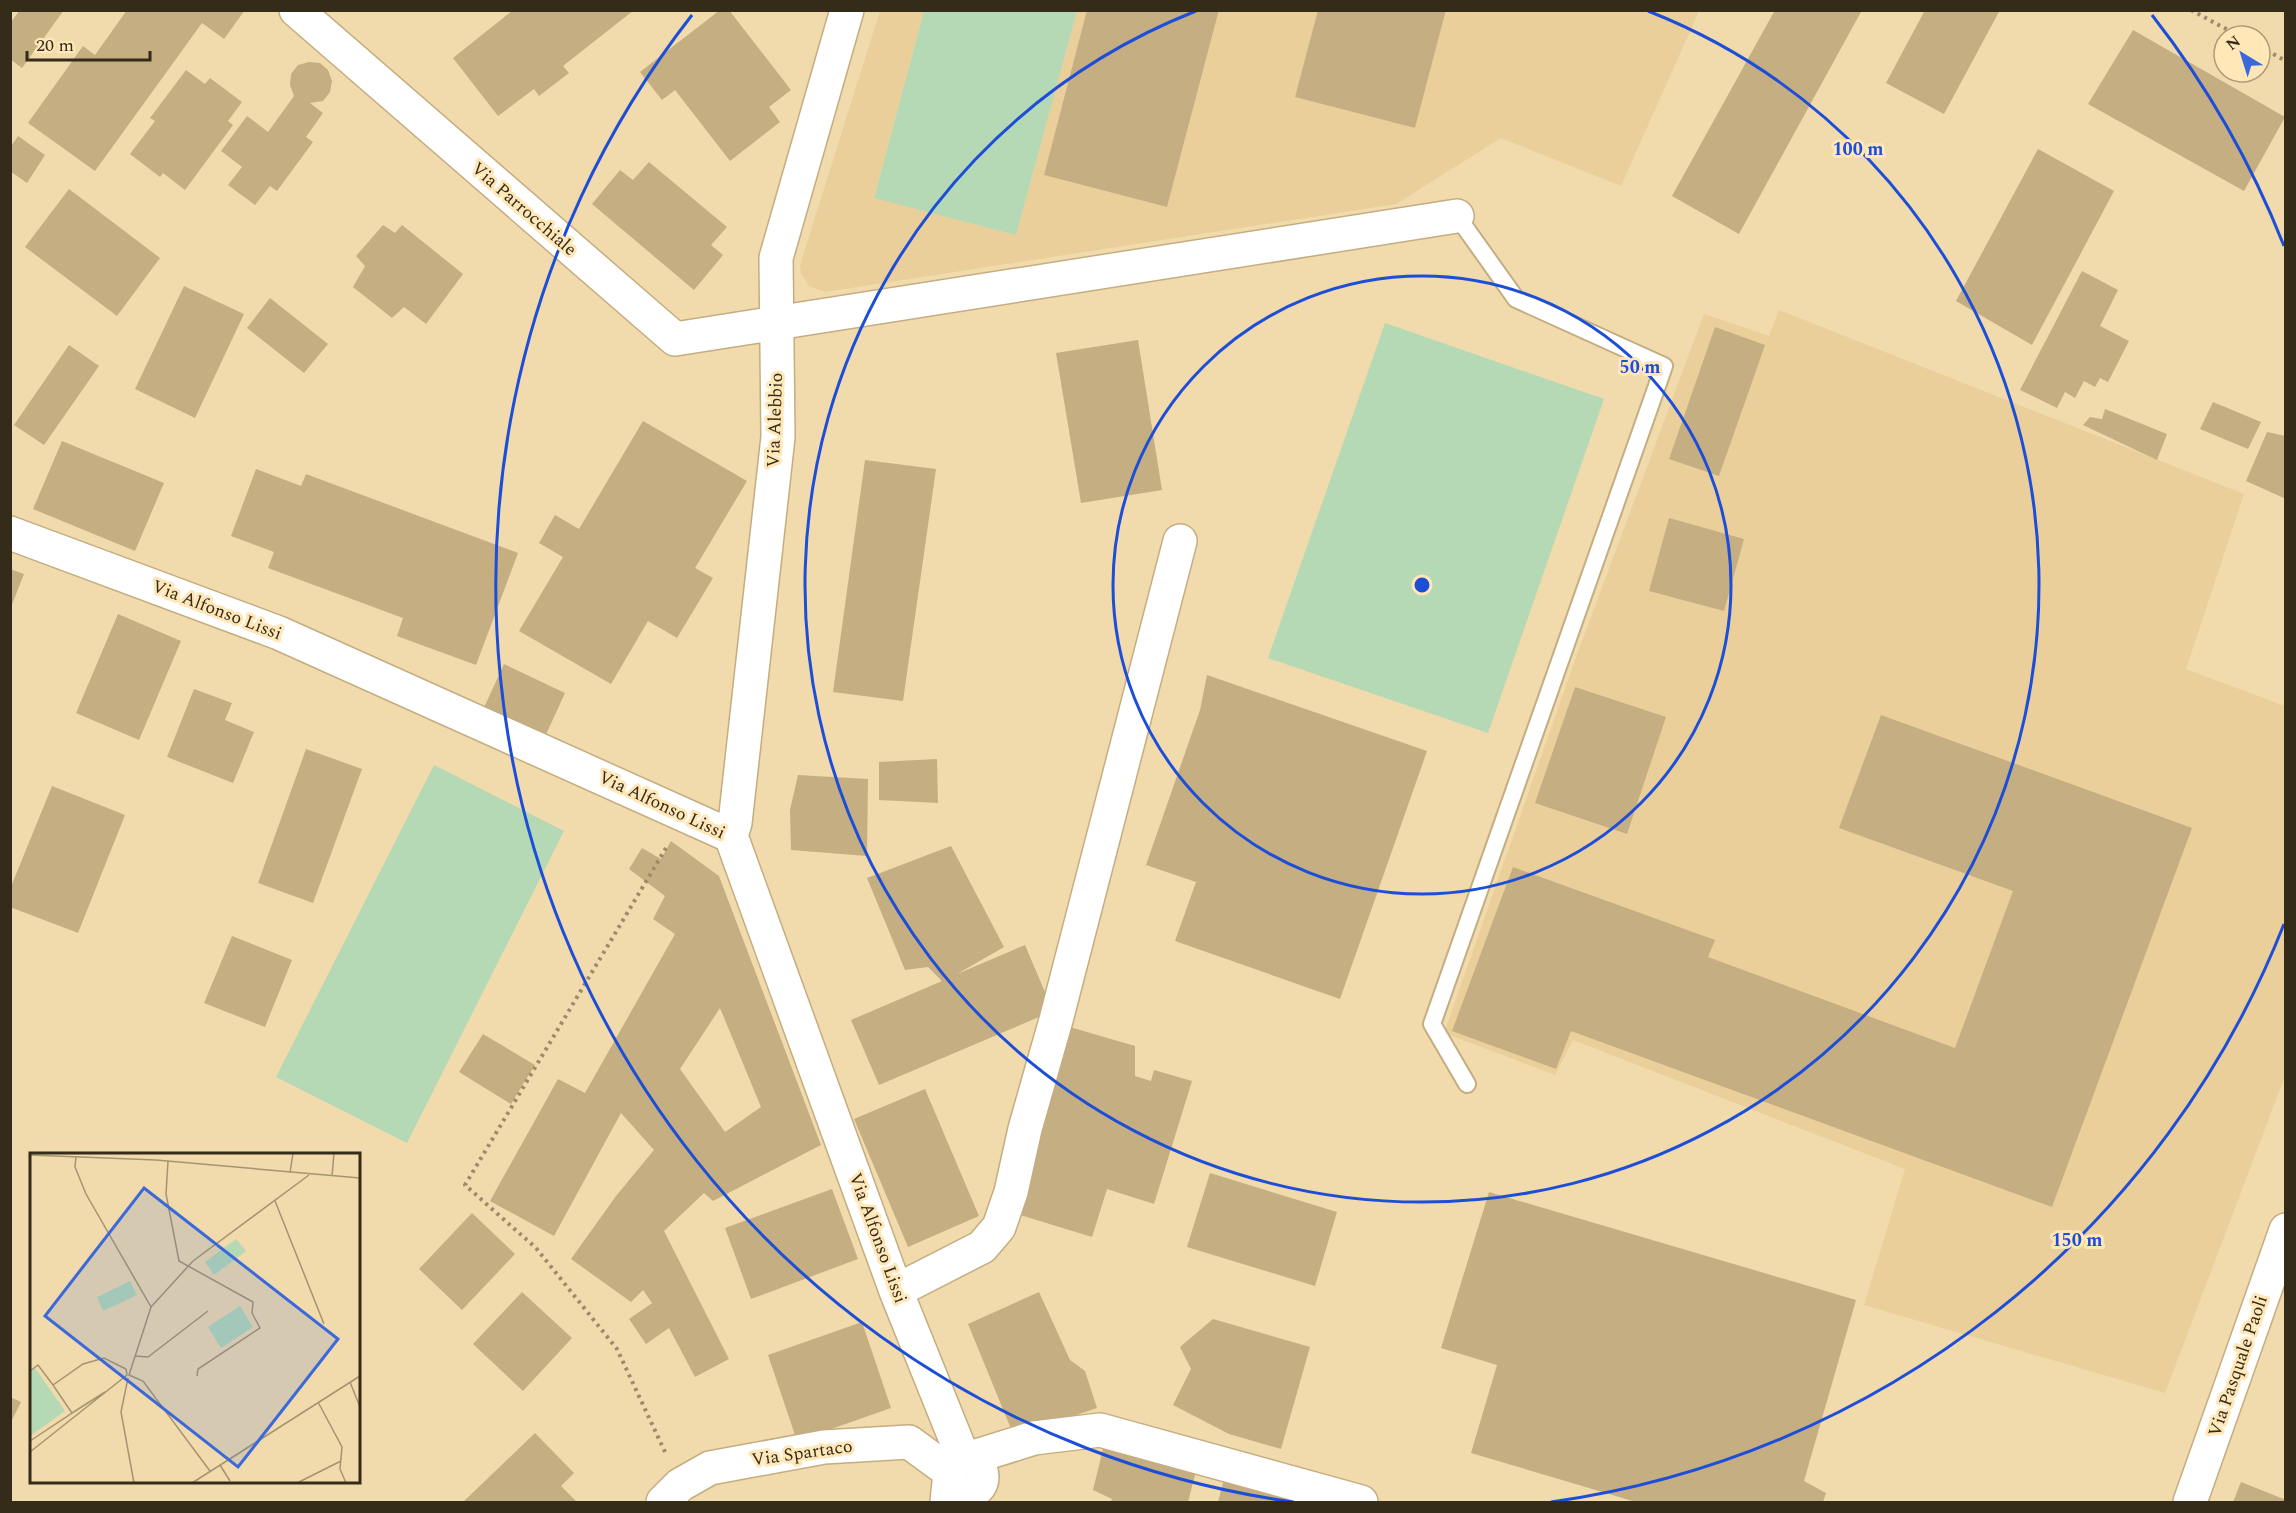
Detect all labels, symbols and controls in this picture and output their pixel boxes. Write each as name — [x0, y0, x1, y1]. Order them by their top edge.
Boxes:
scale bar — [27, 24, 150, 62]
north arrow — [2212, 24, 2272, 84]
text: N — [2221, 29, 2246, 56]
text: 20 m — [36, 32, 74, 59]
text: 100 m — [1832, 136, 1884, 163]
street label: Via Parrocchiale — [465, 155, 583, 263]
text: 50 m — [1620, 354, 1660, 381]
street label: Via Alebbio — [760, 372, 790, 468]
street label: Via Alfonso Lissi — [148, 573, 286, 647]
centre of rings — [1412, 575, 1432, 595]
street label: Via Alfonso Lissi — [594, 764, 730, 846]
inset map — [30, 1153, 360, 1483]
street label: Via Alfonso Lissi — [842, 1169, 914, 1307]
text: 150 m — [2051, 1227, 2103, 1254]
street label: Via Pasquale Paoli — [2201, 1292, 2275, 1440]
street label: Via Spartaco — [750, 1433, 854, 1473]

